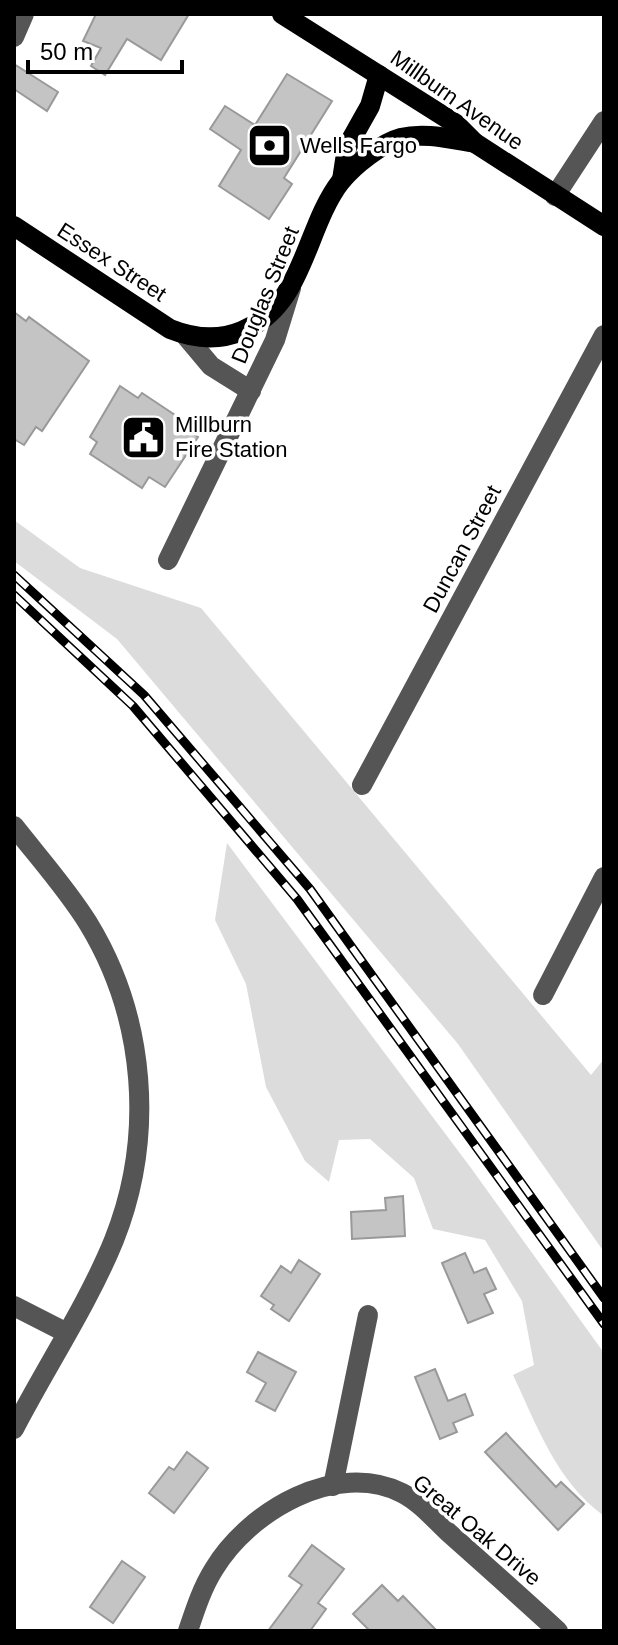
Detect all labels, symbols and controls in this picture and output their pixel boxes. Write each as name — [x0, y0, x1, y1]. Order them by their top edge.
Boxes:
scale bar — [28, 24, 182, 74]
text: 50 m — [40, 38, 93, 65]
street label: Millburn Avenue — [386, 45, 528, 155]
bank icon: Wells Fargo — [245, 121, 293, 169]
place label: Wells Fargo — [300, 133, 417, 158]
street label: Essex Street — [53, 218, 171, 306]
street label: Douglas Street — [226, 223, 304, 367]
place label: Millburn Fire Station — [175, 412, 288, 462]
public building icon: Millburn Fire Station — [120, 413, 168, 461]
street label: Duncan Street — [418, 481, 506, 617]
street label: Great Oak Drive — [408, 1469, 546, 1591]

